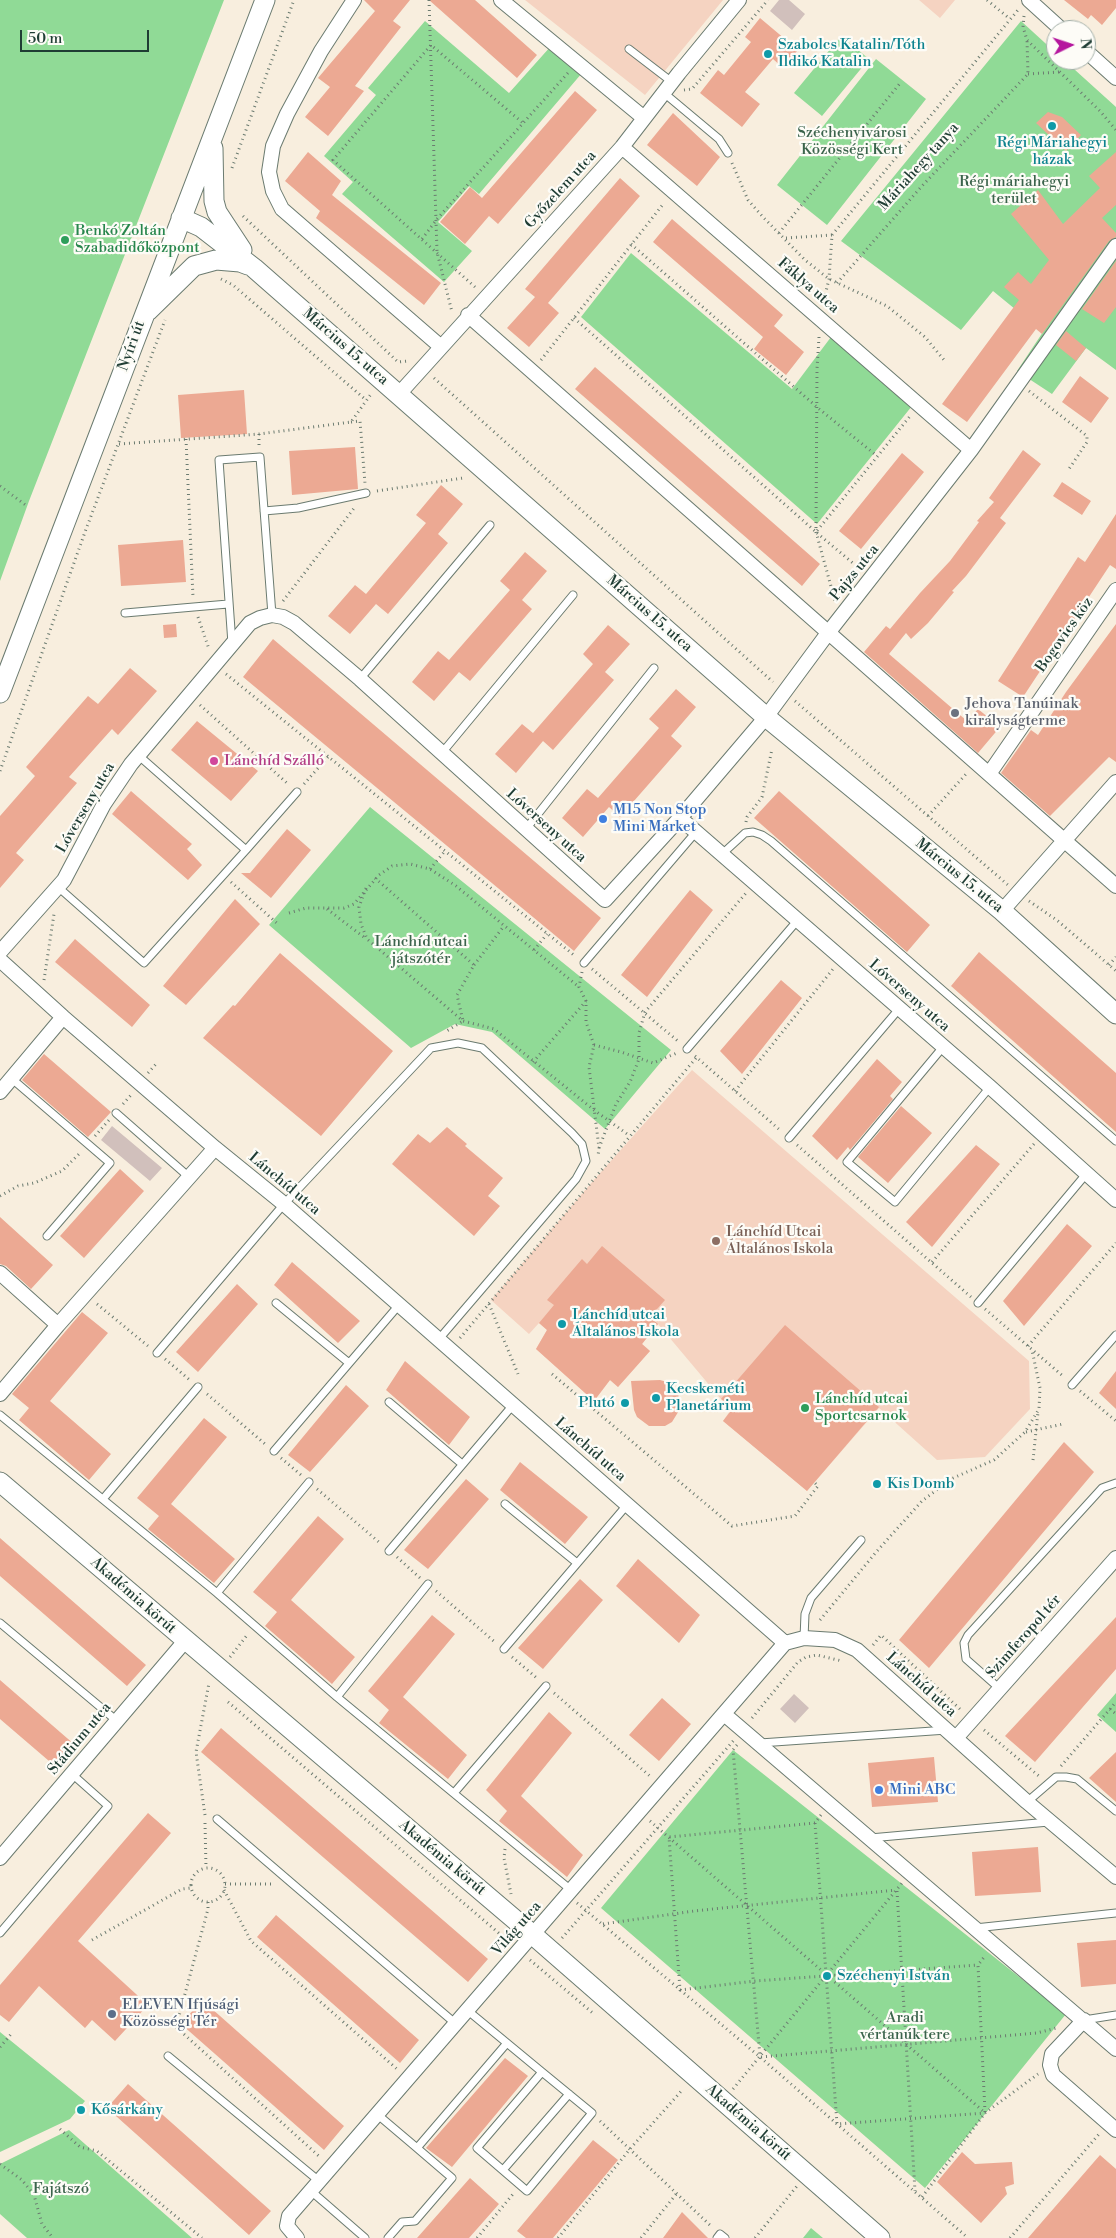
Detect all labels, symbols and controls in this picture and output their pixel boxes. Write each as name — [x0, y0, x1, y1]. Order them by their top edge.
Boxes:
scale bar — [22, 20, 151, 52]
north arrow — [1046, 20, 1096, 70]
text: 50 m — [28, 29, 62, 48]
place label: Szabolcs Katalin/Tóth Ildikó Katalin — [778, 36, 925, 71]
text: N — [1076, 38, 1094, 50]
marker: Szabolcs Katalin/Tóth Ildikó Katalin — [762, 48, 774, 60]
street label: Máriahegy tanya — [875, 120, 963, 214]
marker: Régi Máriahegyi házak — [1046, 120, 1058, 132]
park label: Széchenyivárosi Közösségi Kert — [797, 124, 907, 159]
place label: Régi Máriahegyi házak — [997, 134, 1107, 169]
street label: Győzelem utca — [521, 147, 601, 233]
park label: Régi máriahegyi terület — [959, 173, 1069, 208]
place label: Benkó Zoltán Szabadidőközpont — [75, 222, 200, 257]
marker: Benkó Zoltán Szabadidőközpont — [59, 234, 71, 246]
street label: Fáklya utca — [774, 254, 842, 318]
street label: Március 15. utca — [298, 305, 392, 389]
street label: Nyíri út — [115, 318, 149, 374]
street label: Pajzs utca — [827, 541, 883, 605]
street label: Március 15. utca — [602, 572, 696, 656]
street label: Bogovics köz — [1032, 594, 1098, 676]
place label: Jehova Tanúinak királyságterme — [965, 695, 1078, 730]
marker: Jehova Tanúinak királyságterme — [949, 707, 961, 719]
place label: Lánchíd Szálló — [224, 752, 324, 770]
marker: Lánchíd Szálló — [208, 755, 220, 767]
street label: Lóverseny utca — [53, 760, 119, 856]
street label: Lóverseny utca — [502, 785, 590, 867]
place label: M15 Non Stop Mini Market — [613, 801, 706, 836]
marker: M15 Non Stop Mini Market — [597, 813, 609, 825]
street label: Március 15. utca — [911, 835, 1007, 917]
park label: Lánchíd utcai játszótér — [374, 933, 468, 968]
street label: Lóverseny utca — [865, 956, 953, 1036]
street label: Lánchíd utca — [244, 1149, 324, 1219]
place label: Lánchíd Utcai Általános Iskola — [726, 1223, 833, 1258]
marker: Lánchíd Utcai Általános Iskola — [710, 1235, 722, 1247]
place label: Lánchíd utcai Általános Iskola — [572, 1306, 679, 1341]
marker: Lánchíd utcai Általános Iskola — [556, 1318, 568, 1330]
place label: Kecskeméti Planetárium — [666, 1380, 751, 1415]
place label: Lánchíd utcai Sportcsarnok — [815, 1390, 908, 1425]
marker: Kecskeméti Planetárium — [650, 1392, 662, 1404]
place label: Plutó — [578, 1394, 615, 1412]
marker: Plutó — [619, 1397, 631, 1409]
marker: Lánchíd utcai Sportcsarnok — [799, 1402, 811, 1414]
street label: Lánchíd utca — [551, 1414, 629, 1486]
place label: Kis Domb — [887, 1475, 954, 1493]
marker: Kis Domb — [871, 1478, 883, 1490]
street label: Akadémia körút — [86, 1554, 180, 1638]
street label: Szimferopol tér — [983, 1591, 1065, 1683]
street label: Lánchíd utca — [882, 1649, 960, 1721]
street label: Stádium utca — [45, 1699, 115, 1779]
place label: Mini ABC — [889, 1781, 955, 1799]
marker: Mini ABC — [873, 1784, 885, 1796]
street label: Akadémia körút — [395, 1816, 489, 1900]
street label: Világ utca — [488, 1898, 546, 1960]
place label: Széchenyi István — [837, 1967, 950, 1985]
marker: Széchenyi István — [821, 1970, 833, 1982]
place label: ELEVEN Ifjúsági Közösségi Tér — [122, 1996, 239, 2031]
marker: ELEVEN Ifjúsági Közösségi Tér — [106, 2008, 118, 2020]
park label: Aradi vértanúk tere — [860, 2009, 950, 2044]
street label: Akadémia körút — [701, 2081, 795, 2165]
place label: Kősárkány — [91, 2101, 163, 2119]
marker: Kősárkány — [75, 2104, 87, 2116]
park label: Fajátszó — [33, 2180, 89, 2198]

